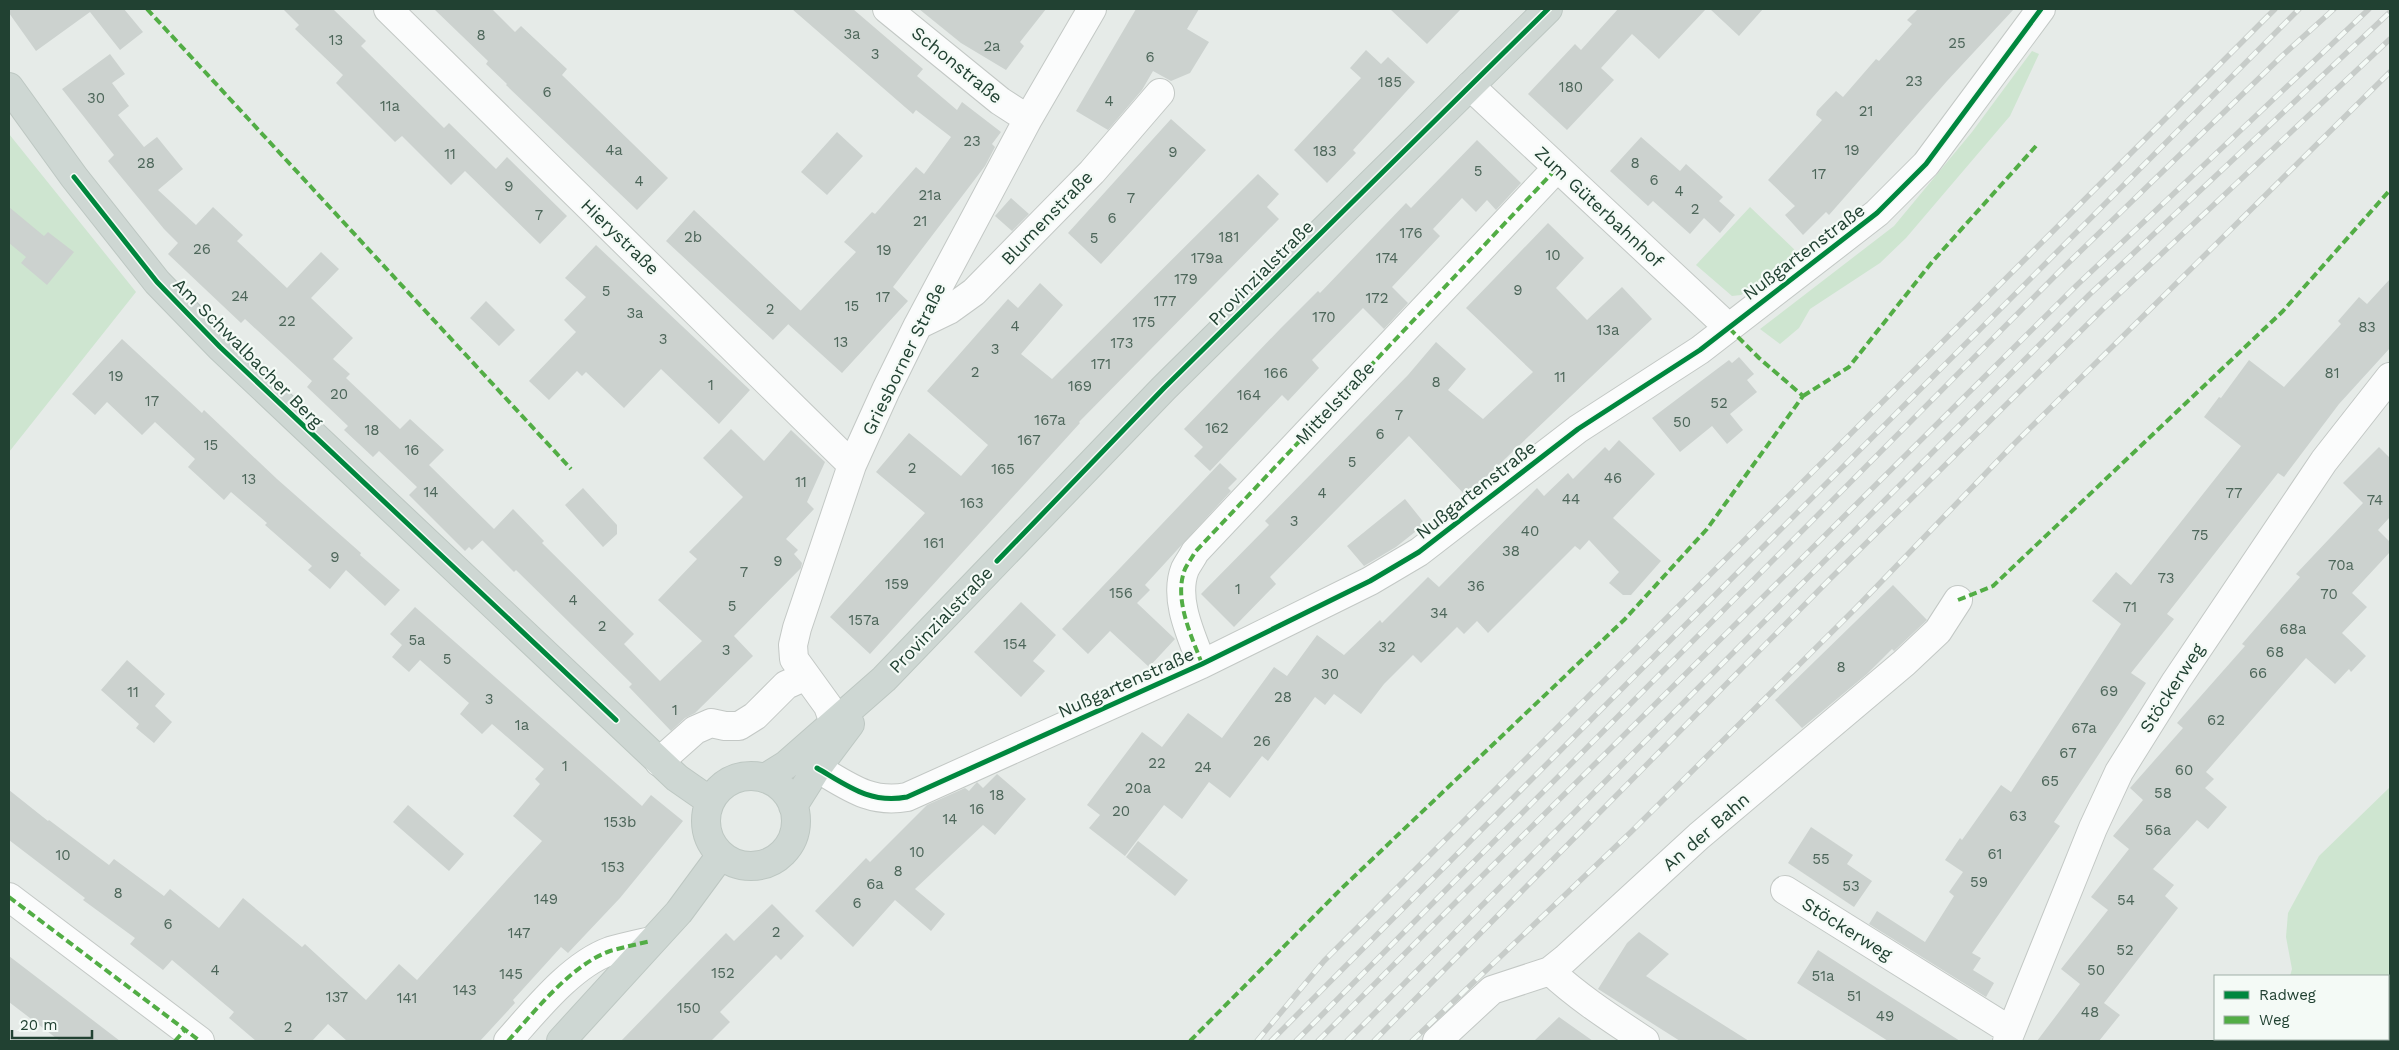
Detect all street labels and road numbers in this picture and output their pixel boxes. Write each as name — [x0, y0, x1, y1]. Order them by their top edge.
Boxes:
street label: Schonstraße — [908, 22, 1007, 108]
street label: Zum Güterbahnhof — [1531, 142, 1668, 271]
street label: Blumenstraße — [996, 166, 1097, 269]
street label: Hierystraße — [577, 194, 664, 279]
street label: Nußgartenstraße — [1739, 199, 1869, 304]
street label: Provinzialstraße — [1204, 216, 1318, 330]
street label: Am Schwalbacher Berg — [169, 273, 328, 432]
street label: Griesborner Straße — [858, 279, 950, 438]
street label: Mittelstraße — [1291, 357, 1378, 449]
street label: Nußgartenstraße — [1411, 436, 1540, 543]
street label: Provinzialstraße — [884, 562, 997, 677]
street label: Stöckerweg — [2135, 639, 2208, 736]
street label: Nußgartenstraße — [1055, 643, 1197, 722]
street label: An der Bahn — [1658, 788, 1753, 875]
street label: Stöckerweg — [1798, 893, 1897, 965]

